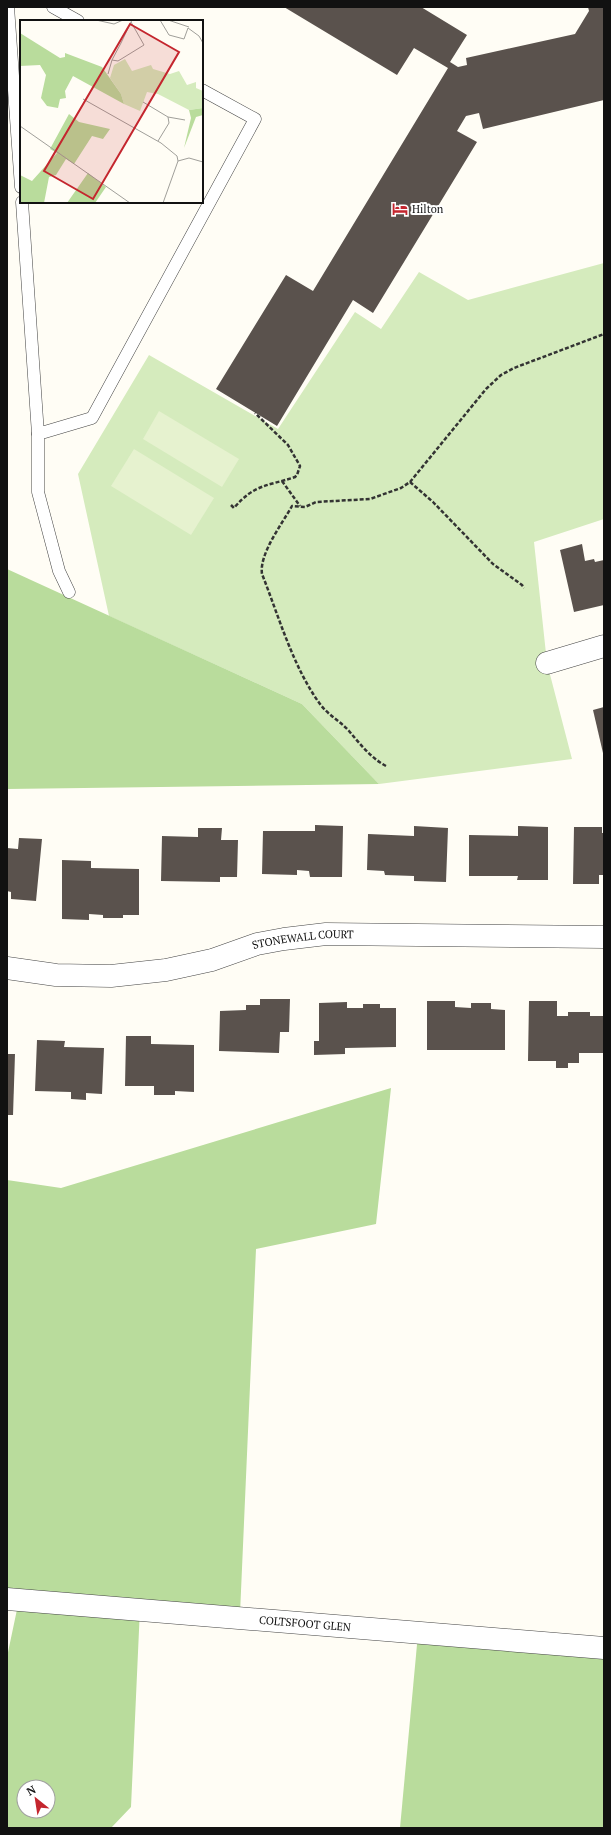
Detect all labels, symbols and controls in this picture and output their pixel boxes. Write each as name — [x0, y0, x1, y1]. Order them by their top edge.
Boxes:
inset map — [20, 20, 203, 203]
hotel icon: Hilton — [391, 200, 409, 218]
place label: Hilton — [412, 202, 444, 216]
street label: STONEWALL COURT — [250, 927, 354, 952]
street label: COLTSFOOT GLEN — [258, 1613, 352, 1634]
north arrow — [16, 1779, 56, 1819]
text: N — [24, 1782, 39, 1798]

